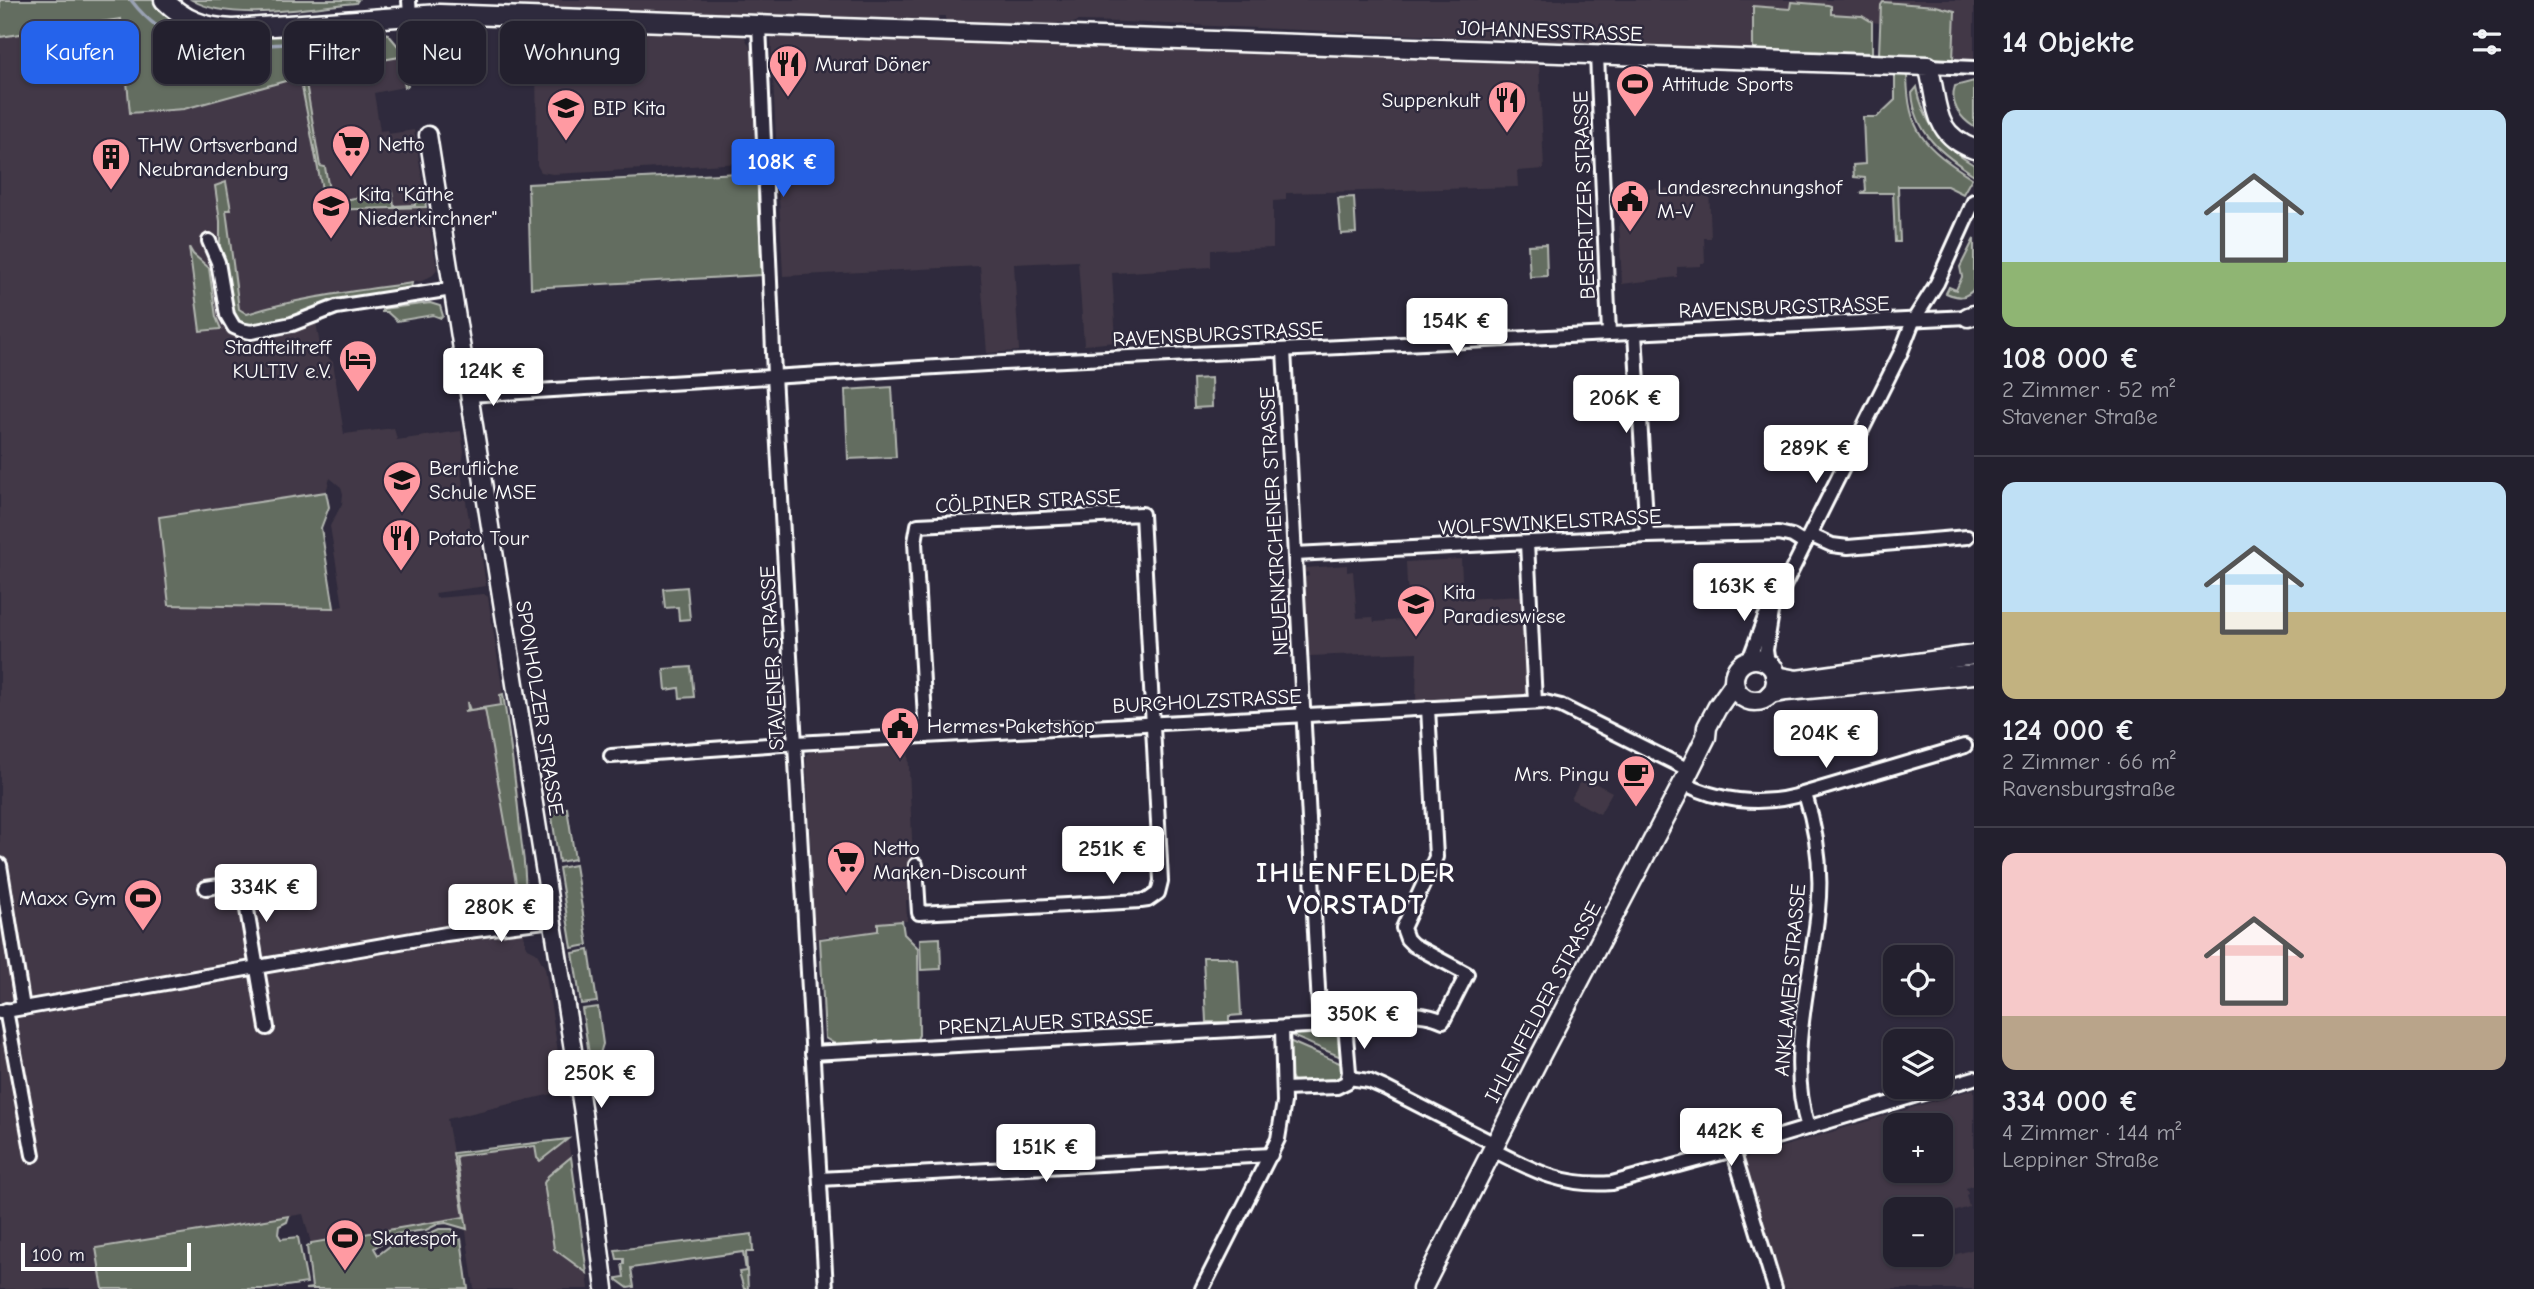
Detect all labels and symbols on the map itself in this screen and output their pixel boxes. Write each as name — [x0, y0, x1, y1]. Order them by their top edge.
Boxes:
street label: JOHANNESSTRASSE — [1457, 16, 1643, 46]
restaurant icon: Murat Döner — [767, 43, 809, 98]
place label: Murat Döner — [815, 52, 931, 76]
sports icon: Attitude Sports — [1614, 63, 1656, 118]
place label: Attitude Sports — [1662, 72, 1793, 96]
restaurant icon: Suppenkult — [1486, 79, 1528, 134]
school or university icon: BIP Kita — [545, 87, 587, 142]
place label: Suppenkult — [1382, 88, 1481, 112]
street label: BESERITZER STRASSE — [1568, 90, 1600, 300]
place label: BIP Kita — [593, 96, 666, 120]
supermarket icon: Netto — [330, 123, 372, 178]
place label: Netto — [378, 132, 425, 156]
place label: THW Ortsverband Neubrandenburg — [138, 133, 298, 181]
building icon: THW Ortsverband Neubrandenburg — [90, 136, 132, 191]
pin: 108K € — [726, 140, 840, 199]
place label: Landesrechnungshof M-V — [1657, 175, 1843, 223]
public building icon: Landesrechnungshof M-V — [1609, 178, 1651, 233]
place label: Kita "Käthe Niederkirchner" — [358, 182, 497, 230]
school or university icon: Kita "Käthe Niederkirchner" — [310, 185, 352, 240]
street label: RAVENSBURGSTRASSE — [1678, 291, 1890, 323]
pin: 154K € — [1400, 298, 1514, 358]
street label: RAVENSBURGSTRASSE — [1112, 316, 1324, 352]
place label: Stadtteiltreff KULTIV e.V. — [225, 335, 332, 383]
hotel icon: Stadtteiltreff KULTIV e.V. — [337, 338, 379, 393]
pin: 124K € — [436, 348, 550, 408]
pin: 206K € — [1569, 376, 1683, 435]
street label: NEUENKIRCHENER STRASSE — [1255, 386, 1293, 656]
pin: 289K € — [1759, 426, 1873, 485]
place label: Berufliche Schule MSE — [429, 456, 537, 504]
school or university icon: Berufliche Schule MSE — [381, 459, 423, 514]
street label: CÖLPINER STRASSE — [934, 484, 1122, 518]
street label: WOLFSWINKELSTRASSE — [1438, 504, 1662, 540]
restaurant icon: Potato Tour — [380, 517, 422, 572]
place label: Potato Tour — [428, 526, 529, 550]
pin: 163K € — [1687, 564, 1801, 623]
street label: STAVENER STRASSE — [755, 565, 789, 751]
place label: Kita Paradieswiese — [1443, 580, 1566, 628]
school or university icon: Kita Paradieswiese — [1395, 583, 1437, 638]
street label: SPONHOLZER STRASSE — [511, 599, 569, 817]
street label: BURGHOLZSTRASSE — [1112, 684, 1302, 718]
public building icon: Hermes Paketshop — [879, 705, 921, 760]
pin: 204K € — [1769, 710, 1883, 770]
place label: Hermes Paketshop — [927, 714, 1095, 738]
cafe icon: Mrs. Pingu — [1615, 753, 1657, 808]
place label: Mrs. Pingu — [1514, 762, 1609, 786]
pin: 251K € — [1056, 826, 1170, 886]
place label: Netto Marken-Discount — [873, 836, 1027, 884]
supermarket icon: Netto Marken-Discount — [825, 839, 867, 894]
district label: IHLENFELDER VORSTADT — [1256, 857, 1456, 921]
pin: 334K € — [209, 864, 323, 924]
sports icon: Maxx Gym — [122, 877, 164, 932]
street label: ANKLAMER STRASSE — [1770, 883, 1810, 1077]
pin: 280K € — [444, 884, 558, 944]
place label: Maxx Gym — [19, 886, 116, 910]
street label: IHLENFELDER STRASSE — [1480, 897, 1606, 1107]
pin: 350K € — [1307, 992, 1421, 1051]
street label: PRENZLAUER STRASSE — [938, 1004, 1154, 1040]
pin: 250K € — [544, 1050, 658, 1110]
pin: 442K € — [1674, 1108, 1788, 1168]
pin: 151K € — [989, 1124, 1103, 1184]
sports icon: Skatespot — [324, 1217, 366, 1272]
place label: Skatespot — [372, 1226, 458, 1250]
scale bar — [21, 1240, 191, 1272]

